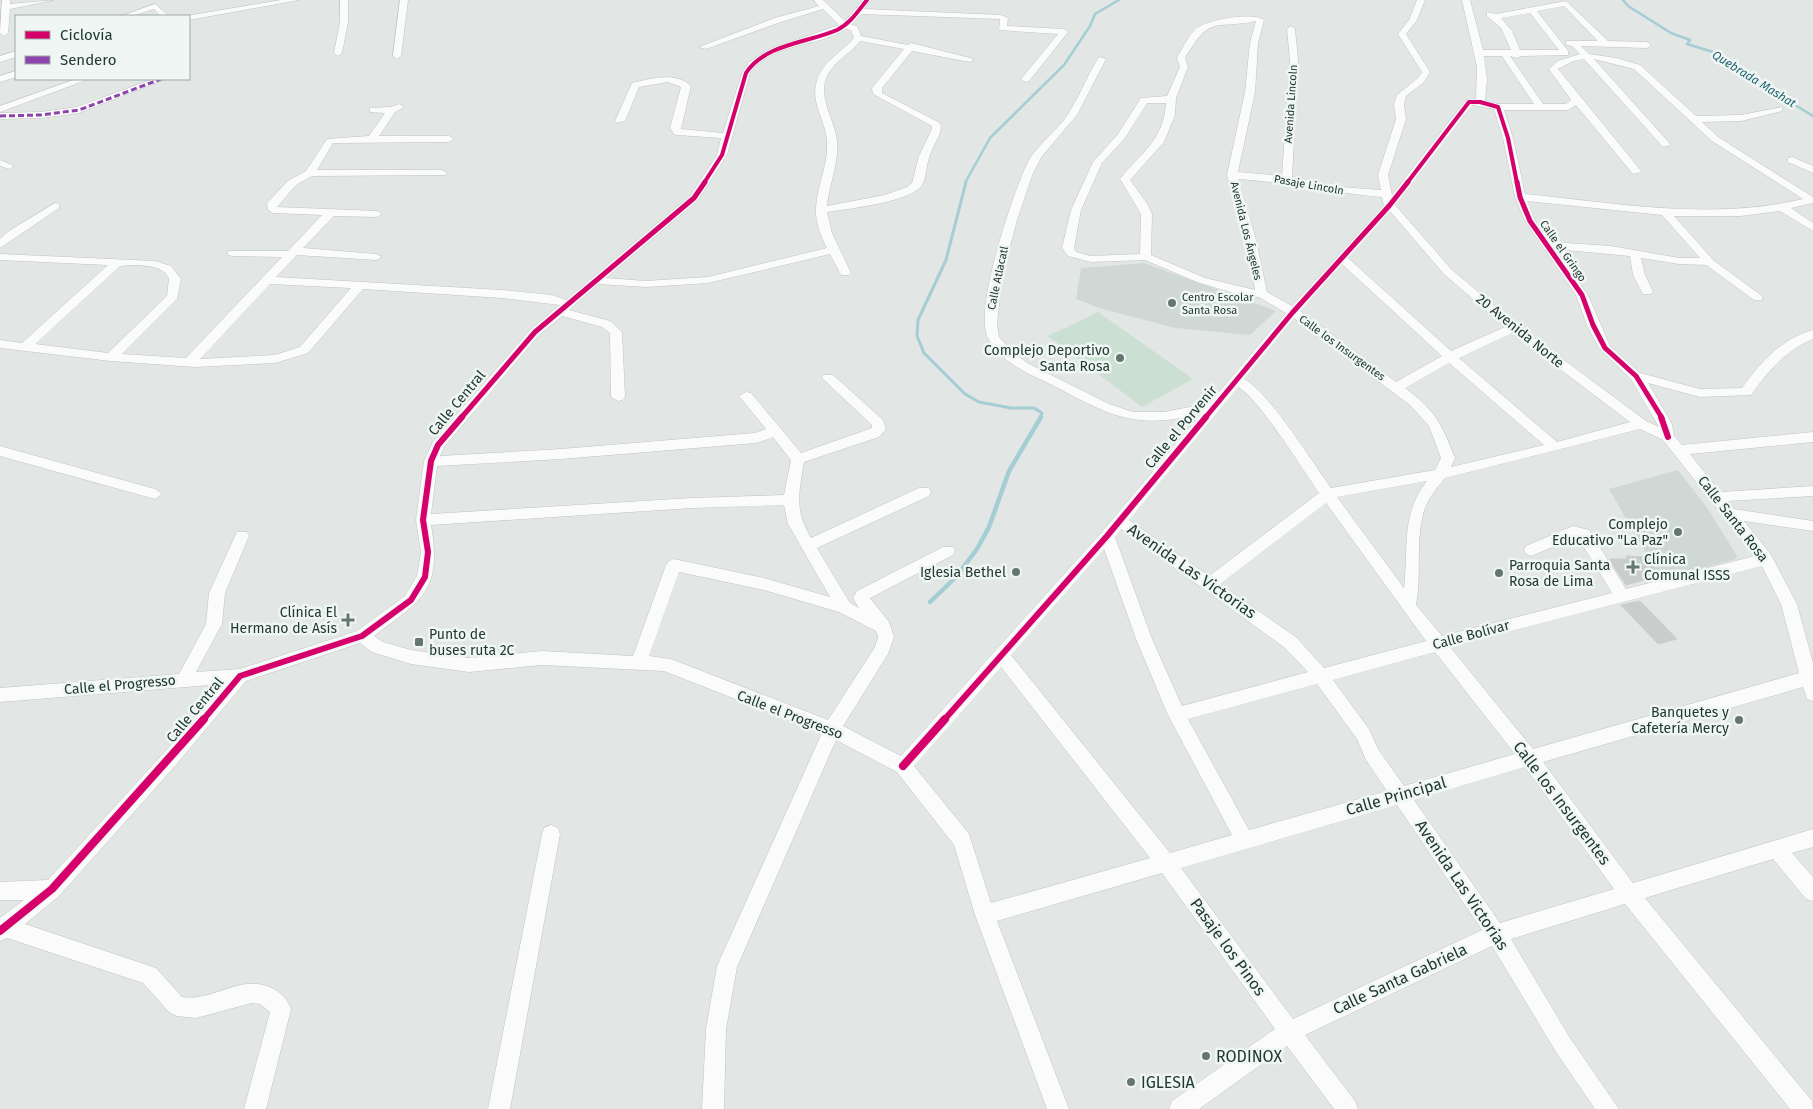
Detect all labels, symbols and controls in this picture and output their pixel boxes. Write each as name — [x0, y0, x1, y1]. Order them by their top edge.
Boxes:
legend — [15, 15, 190, 80]
text: Ciclovía — [60, 26, 113, 44]
water label: Quebrada Mashat — [1710, 48, 1799, 111]
text: Sendero — [60, 51, 116, 69]
street label: Avenida Lincoln — [1282, 64, 1300, 144]
street label: Pasaje Lincoln — [1273, 172, 1345, 198]
street label: Avenida Los Ángeles — [1227, 180, 1265, 282]
street label: Calle el Gringo — [1537, 218, 1589, 284]
street label: Calle Atlacatl — [985, 245, 1011, 311]
street label: 20 Avenida Norte — [1473, 290, 1567, 372]
place label: Centro Escolar Santa Rosa — [1182, 291, 1254, 317]
marker: Centro Escolar Santa Rosa — [1166, 297, 1178, 309]
street label: Calle los Insurgentes — [1296, 312, 1388, 384]
place label: Complejo Deportivo Santa Rosa — [984, 342, 1110, 375]
marker: Complejo Deportivo Santa Rosa — [1114, 352, 1126, 364]
street label: Calle Central — [425, 367, 489, 439]
street label: Calle el Porvenir — [1141, 381, 1221, 472]
street label: Calle Santa Rosa — [1694, 472, 1772, 566]
place label: Complejo Educativo "La Paz" — [1552, 516, 1668, 549]
street label: Avenida Las Victorias — [1124, 519, 1260, 623]
marker: Complejo Educativo "La Paz" — [1672, 526, 1684, 538]
place label: Clínica Comunal ISSS — [1644, 551, 1730, 584]
place label: Parroquia Santa Rosa de Lima — [1509, 557, 1610, 590]
marker: Clínica Comunal ISSS — [1626, 560, 1640, 574]
place label: Iglesia Bethel — [920, 564, 1006, 581]
marker: Iglesia Bethel — [1010, 566, 1022, 578]
marker: Parroquia Santa Rosa de Lima — [1493, 567, 1505, 579]
place label: Clínica El Hermano de Asís — [230, 604, 337, 637]
marker: Clínica El Hermano de Asís — [341, 613, 355, 627]
street label: Calle Bolívar — [1431, 616, 1512, 653]
place label: Punto de buses ruta 2C — [429, 626, 515, 659]
marker: Punto de buses ruta 2C — [413, 636, 425, 648]
street label: Calle el Progresso — [63, 672, 177, 698]
street label: Calle Central — [163, 674, 227, 746]
street label: Calle el Progresso — [735, 687, 845, 743]
place label: Banquetes y Cafetería Mercy — [1631, 704, 1729, 737]
marker: Banquetes y Cafetería Mercy — [1733, 714, 1745, 726]
street label: Calle los Insurgentes — [1509, 737, 1615, 869]
street label: Calle Principal — [1344, 773, 1449, 819]
street label: Avenida Las Victorias — [1411, 816, 1513, 954]
street label: Pasaje los Pinos — [1186, 895, 1270, 999]
street label: Calle Santa Gabriela — [1330, 940, 1470, 1018]
place label: RODINOX — [1216, 1047, 1282, 1066]
marker: RODINOX — [1200, 1050, 1212, 1062]
place label: IGLESIA — [1141, 1073, 1196, 1092]
marker: IGLESIA — [1125, 1076, 1137, 1088]

